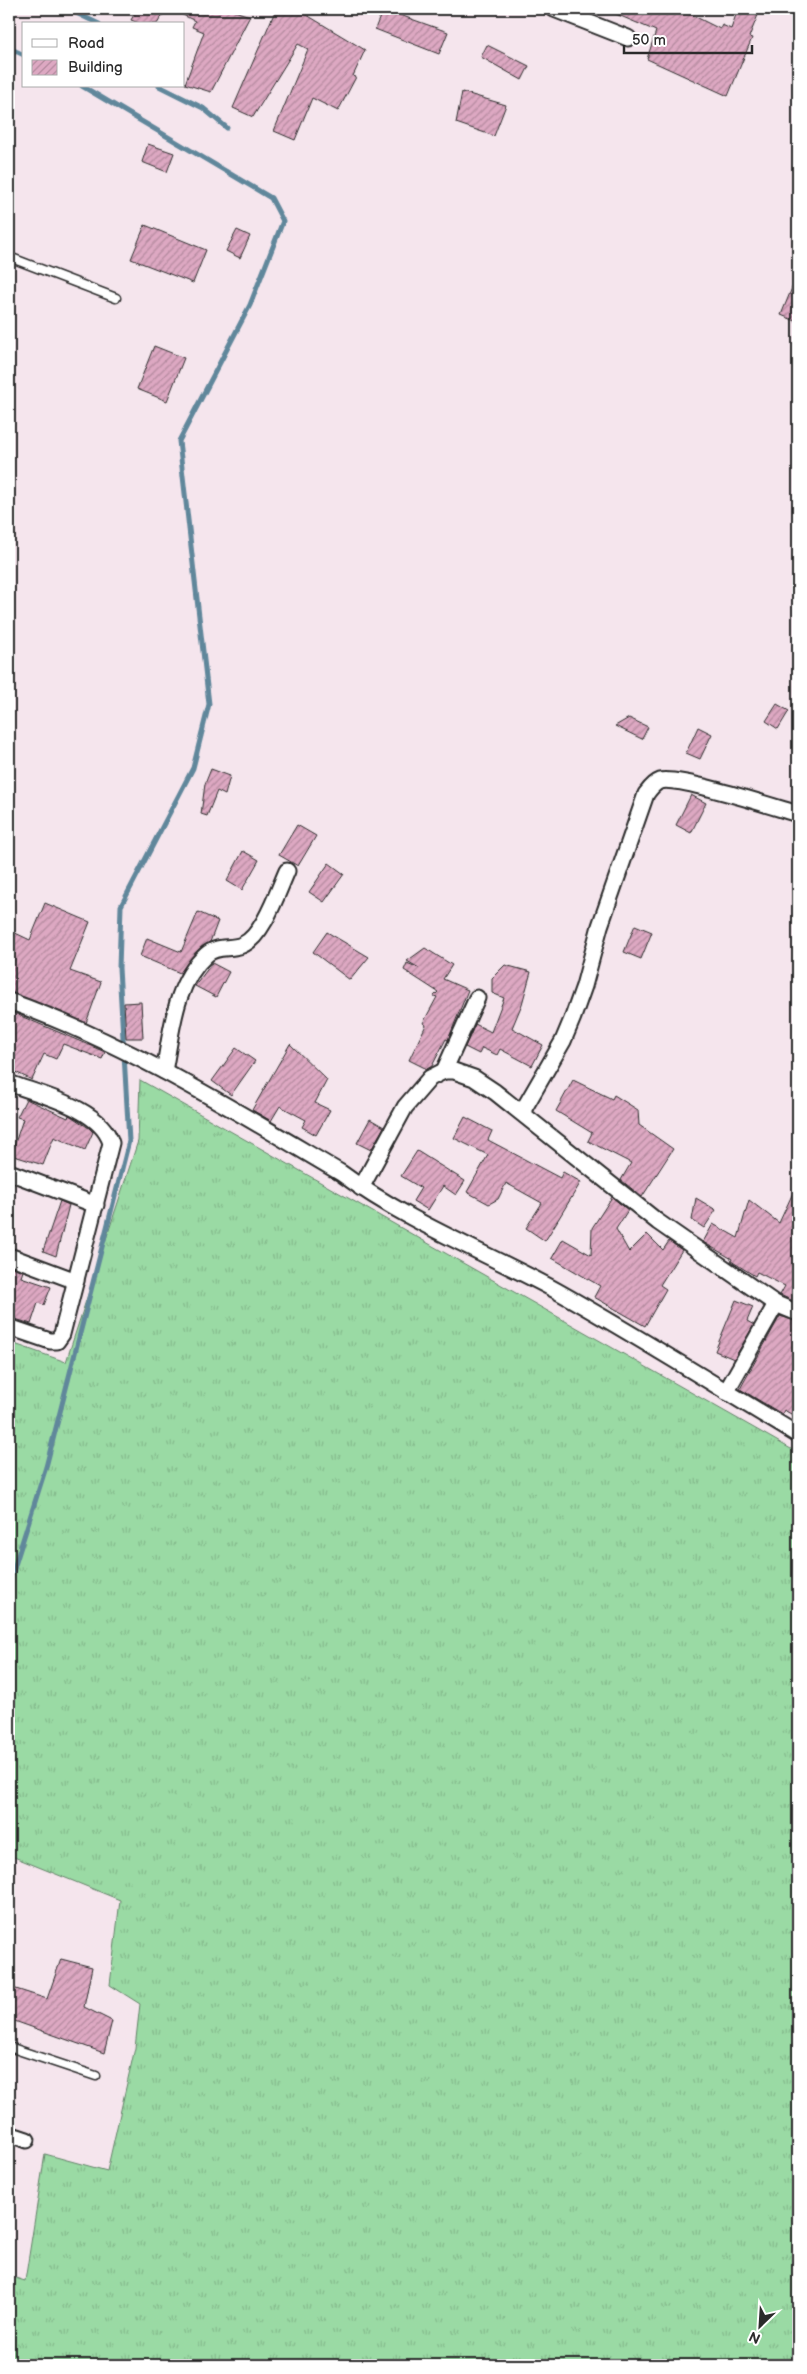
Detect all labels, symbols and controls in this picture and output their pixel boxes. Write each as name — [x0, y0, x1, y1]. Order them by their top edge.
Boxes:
legend — [22, 22, 185, 88]
scale bar — [624, 22, 752, 54]
text: 50 m — [632, 31, 666, 50]
text: Road — [68, 34, 104, 53]
text: Building — [68, 58, 123, 77]
north arrow — [734, 2302, 784, 2352]
text: N — [746, 2327, 763, 2347]

